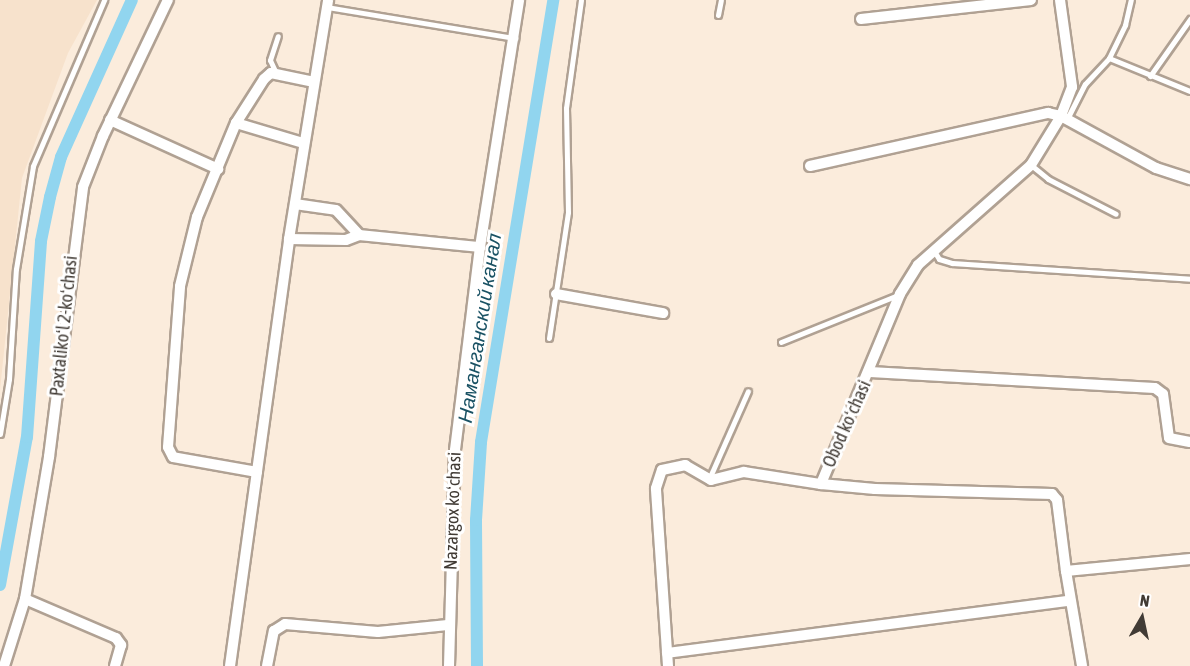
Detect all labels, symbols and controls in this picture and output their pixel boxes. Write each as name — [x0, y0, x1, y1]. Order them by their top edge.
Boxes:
water label: Наманганский канал — [452, 232, 506, 424]
street label: Paxtalikoʻl 2-koʻchasi — [46, 255, 82, 397]
street label: Obod koʻchasi — [818, 377, 876, 471]
street label: Nazargox koʻchasi — [440, 452, 466, 570]
north arrow — [1112, 588, 1172, 648]
text: N — [1139, 591, 1151, 610]

